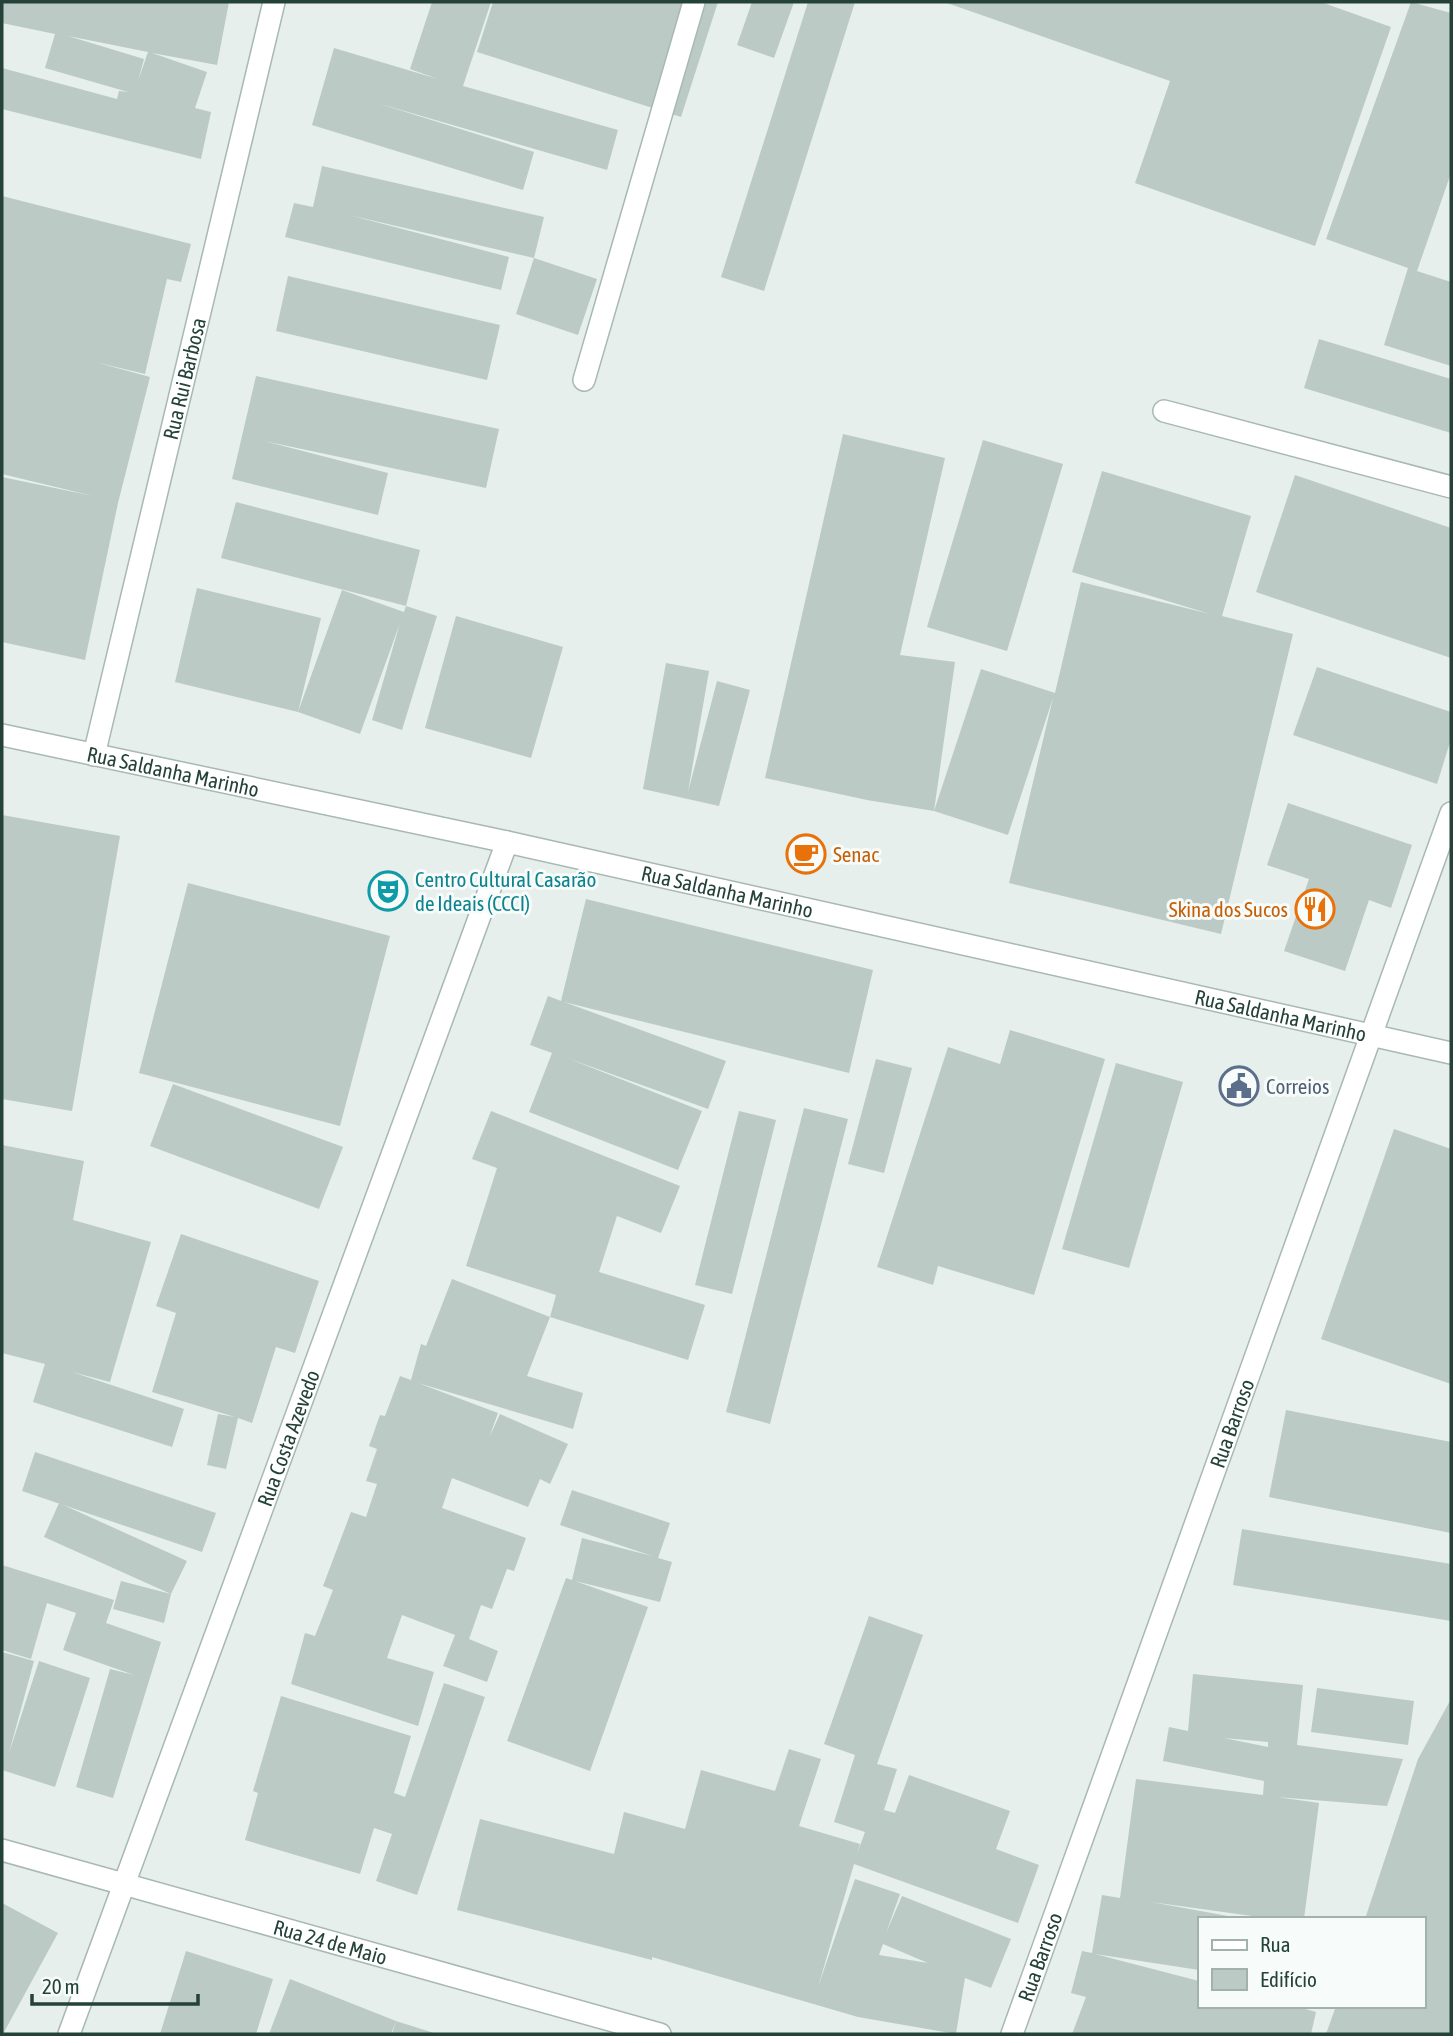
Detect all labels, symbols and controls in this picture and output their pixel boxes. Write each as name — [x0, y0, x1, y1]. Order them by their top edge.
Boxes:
street label: Rua Rui Barbosa — [158, 315, 210, 442]
street label: Rua Saldanha Marinho — [85, 741, 261, 801]
cafe icon: Senac — [785, 833, 827, 875]
place label: Senac — [833, 842, 879, 866]
street label: Rua Saldanha Marinho — [639, 860, 815, 922]
place label: Centro Cultural Casarão de Ideais (CCCI) — [415, 867, 596, 915]
theatre icon: Centro Cultural Casarão de Ideais (CCCI) — [367, 870, 409, 912]
restaurant icon: Skina dos Sucos — [1294, 888, 1336, 930]
place label: Skina dos Sucos — [1169, 897, 1288, 921]
street label: Rua Saldanha Marinho — [1193, 984, 1369, 1046]
public building icon: Correios — [1218, 1065, 1260, 1107]
place label: Correios — [1266, 1074, 1329, 1098]
street label: Rua Costa Azevedo — [252, 1366, 324, 1509]
street label: Rua Barroso — [1205, 1376, 1259, 1471]
street label: Rua Barroso — [1013, 1909, 1067, 2004]
street label: Rua 24 de Maio — [271, 1915, 390, 1969]
legend — [1198, 1917, 1425, 2008]
text: Rua — [1260, 1932, 1290, 1956]
scale bar — [32, 1962, 198, 2006]
text: Edifício — [1260, 1967, 1317, 1991]
text: 20 m — [42, 1974, 80, 1998]

